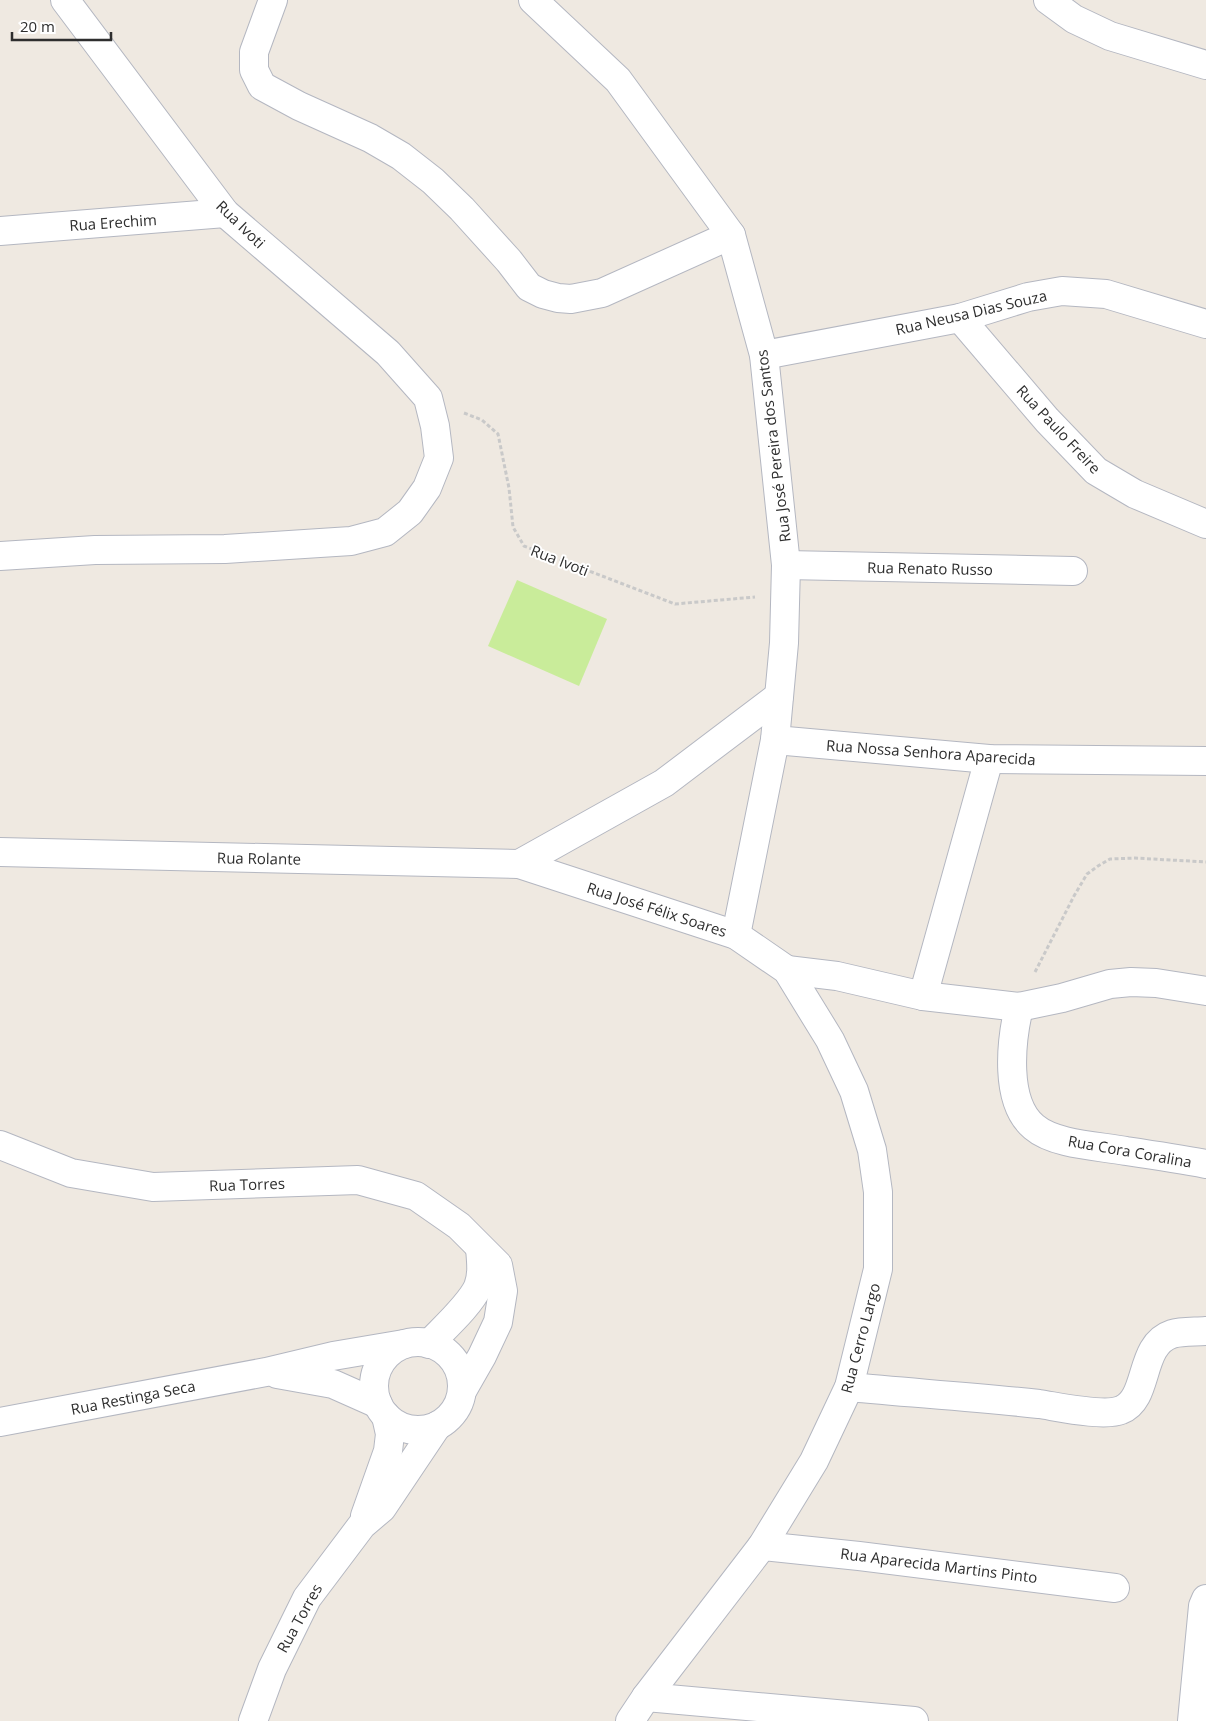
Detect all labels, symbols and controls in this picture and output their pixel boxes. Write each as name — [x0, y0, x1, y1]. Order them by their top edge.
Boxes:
scale bar — [12, 10, 111, 42]
text: 20 m — [20, 16, 55, 36]
street label: Rua Ivoti — [212, 196, 270, 252]
street label: Rua Erechim — [69, 209, 157, 235]
street label: Rua Neusa Dias Souza — [893, 285, 1049, 339]
street label: Rua José Pereira dos Santos — [751, 349, 795, 543]
street label: Rua Paulo Freire — [1013, 380, 1105, 478]
street label: Rua Ivoti — [528, 540, 592, 580]
street label: Rua Renato Russo — [867, 557, 993, 579]
street label: Rua Nossa Senhora Aparecida — [826, 735, 1036, 769]
street label: Rua Rolante — [217, 847, 301, 869]
street label: Rua José Félix Soares — [584, 877, 730, 941]
street label: Rua Cora Coralina — [1066, 1130, 1194, 1172]
street label: Rua Torres — [209, 1173, 285, 1195]
street label: Rua Cerro Largo — [836, 1281, 884, 1395]
street label: Rua Restinga Seca — [69, 1375, 197, 1419]
street label: Rua Aparecida Martins Pinto — [839, 1543, 1039, 1587]
street label: Rua Torres — [272, 1580, 326, 1656]

